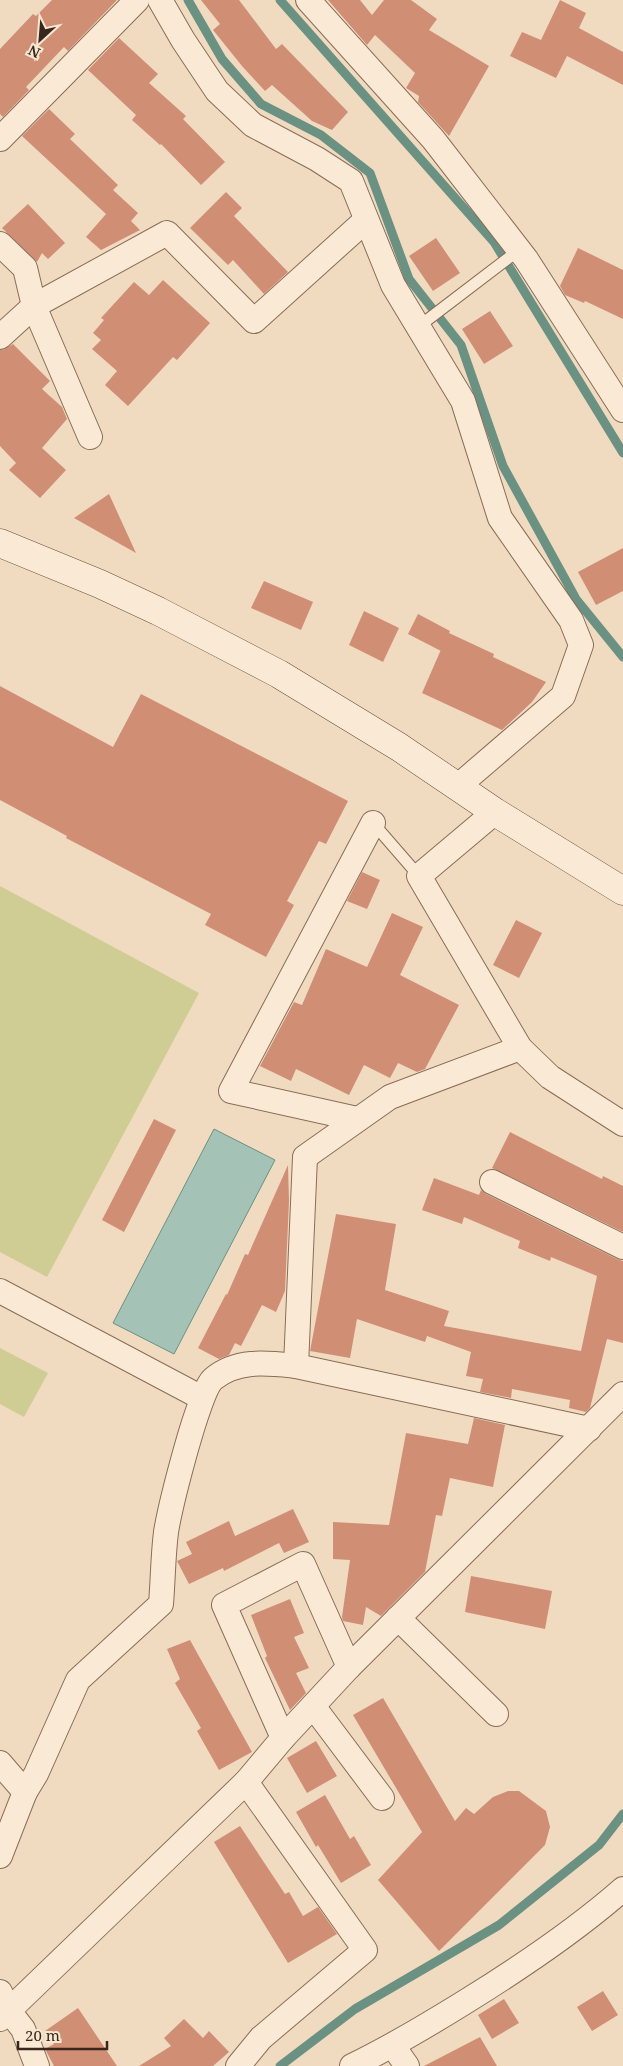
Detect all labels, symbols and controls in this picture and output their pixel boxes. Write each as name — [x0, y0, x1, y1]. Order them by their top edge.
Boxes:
north arrow — [15, 15, 65, 65]
text: N — [25, 41, 43, 63]
scale bar — [18, 2018, 106, 2050]
text: 20 m — [25, 2025, 60, 2045]

